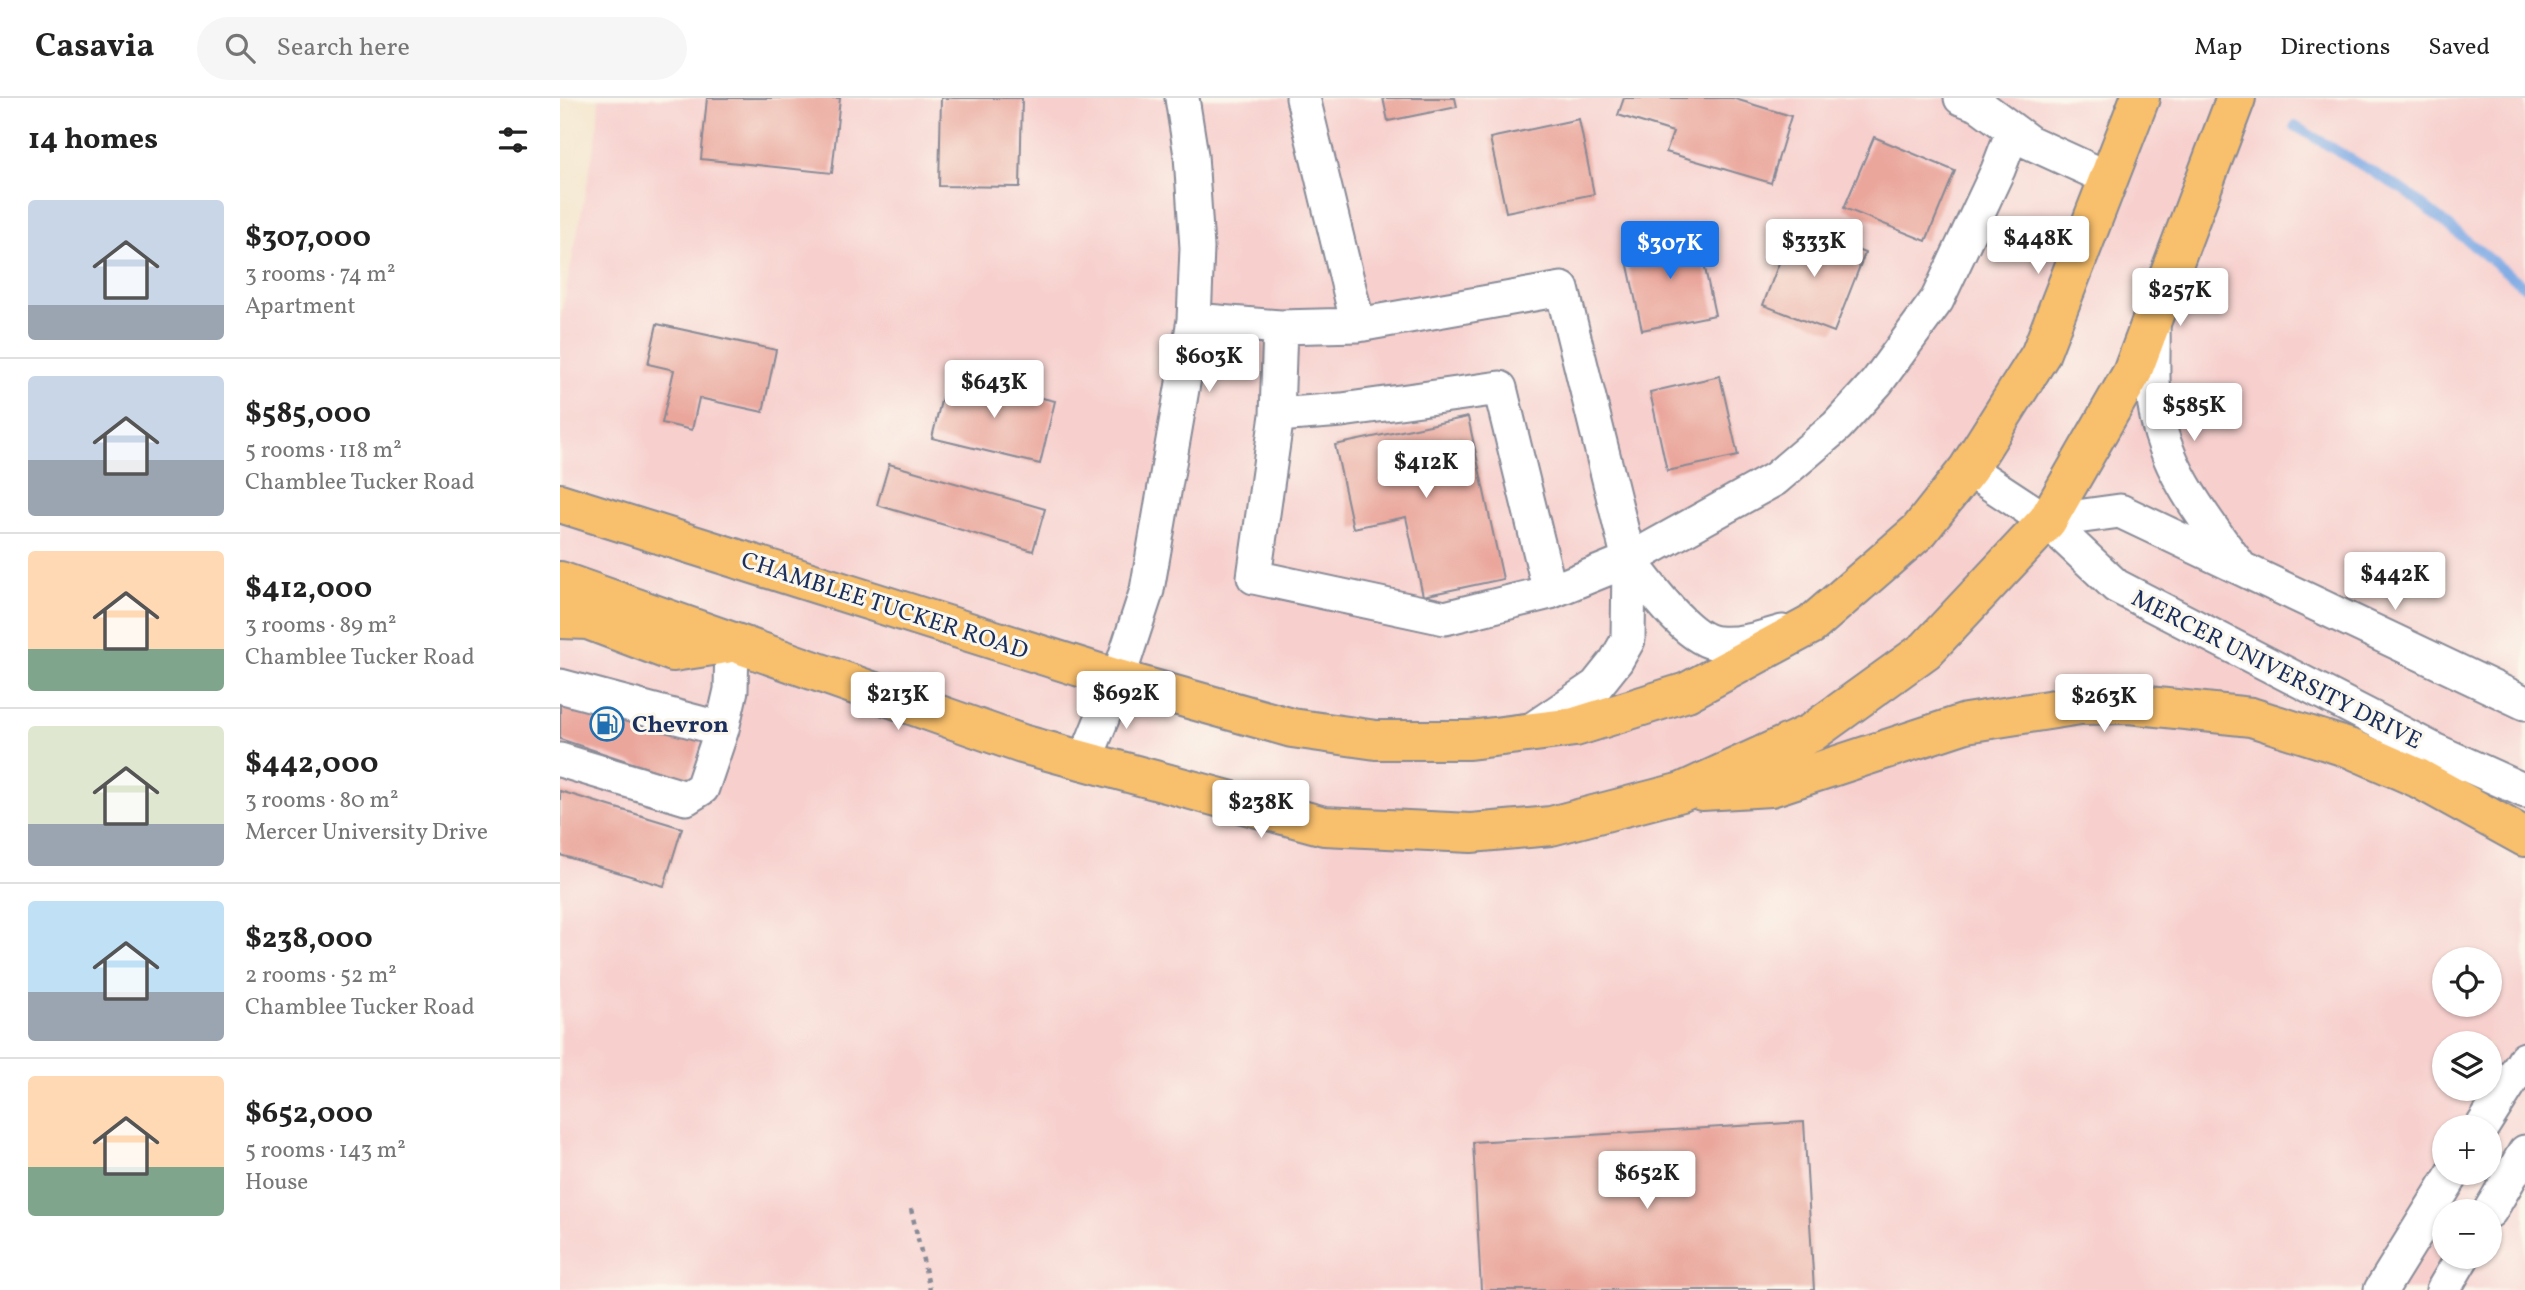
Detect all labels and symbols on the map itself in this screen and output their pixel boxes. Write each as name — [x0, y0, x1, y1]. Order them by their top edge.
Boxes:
pin: $448K — [1989, 216, 2087, 276]
pin: $333K — [1765, 220, 1863, 279]
pin: $307K — [1621, 222, 1719, 281]
pin: $257K — [2131, 268, 2229, 328]
pin: $603K — [1160, 334, 1258, 394]
pin: $643K — [945, 360, 1043, 420]
pin: $585K — [2145, 384, 2243, 443]
pin: $412K — [1377, 440, 1475, 500]
street label: CHAMBLEE TUCKER ROAD — [736, 544, 1032, 669]
pin: $442K — [2346, 552, 2444, 612]
street label: MERCER UNIVERSITY DRIVE — [2125, 583, 2427, 759]
pin: $213K — [849, 672, 947, 732]
pin: $692K — [1077, 672, 1175, 731]
pin: $263K — [2055, 674, 2153, 734]
fuel station icon: Chevron — [588, 705, 626, 743]
place label: Chevron — [632, 709, 729, 743]
pin: $238K — [1212, 780, 1310, 840]
pin: $652K — [1598, 1152, 1696, 1211]

